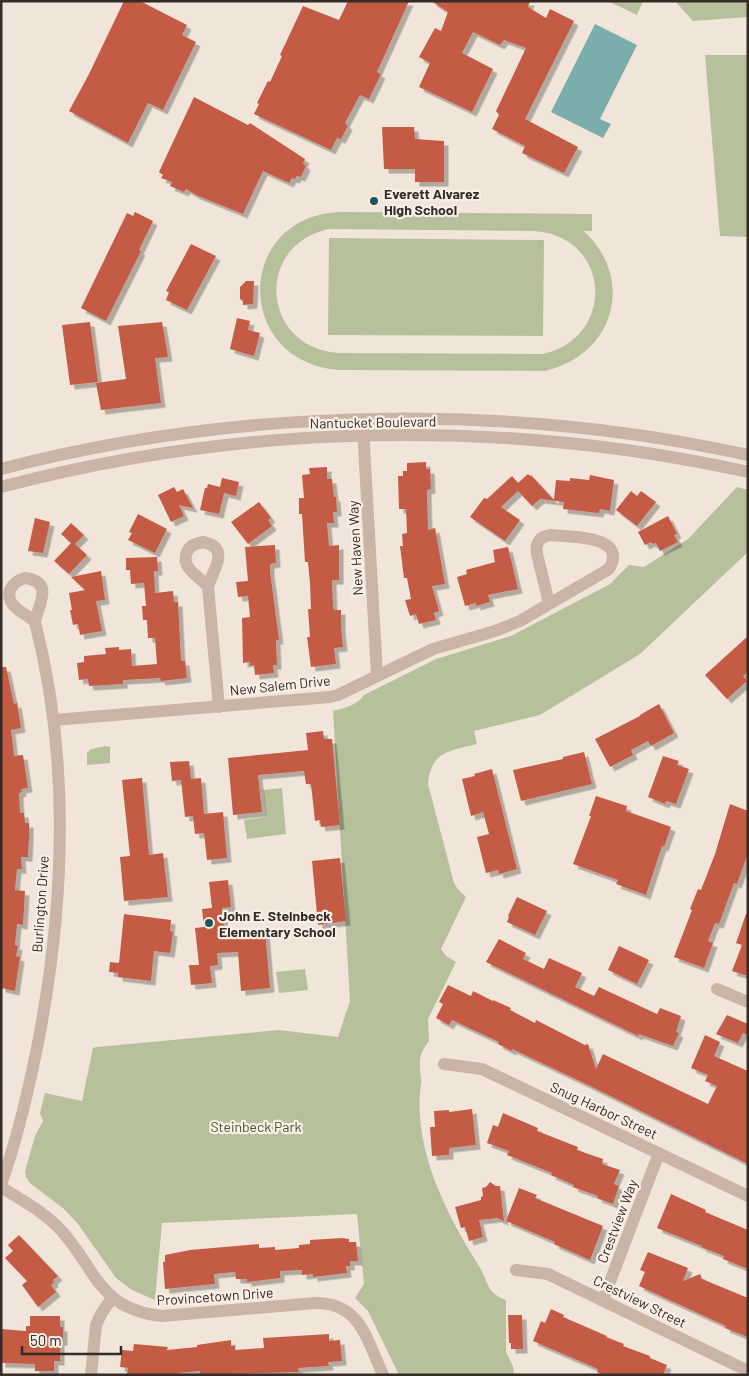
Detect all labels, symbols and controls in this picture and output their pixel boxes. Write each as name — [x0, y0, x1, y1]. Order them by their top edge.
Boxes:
place label: Everett Alvarez High School — [384, 185, 480, 218]
marker: Everett Alvarez High School — [368, 195, 380, 207]
street label: Nantucket Boulevard — [309, 412, 437, 432]
street label: New Haven Way — [344, 499, 366, 596]
street label: New Salem Drive — [229, 671, 331, 699]
street label: Burlington Drive — [28, 855, 52, 953]
place label: John E. Steinbeck Elementary School — [219, 907, 336, 940]
marker: John E. Steinbeck Elementary School — [203, 917, 215, 929]
street label: Snug Harbor Street — [548, 1078, 660, 1142]
park label: Steinbeck Park — [210, 1118, 302, 1135]
street label: Crestview Way — [593, 1176, 641, 1265]
street label: Crestview Street — [591, 1271, 689, 1331]
street label: Provincetown Drive — [156, 1283, 274, 1309]
scale bar — [22, 1324, 121, 1356]
text: 50 m — [30, 1331, 62, 1349]

